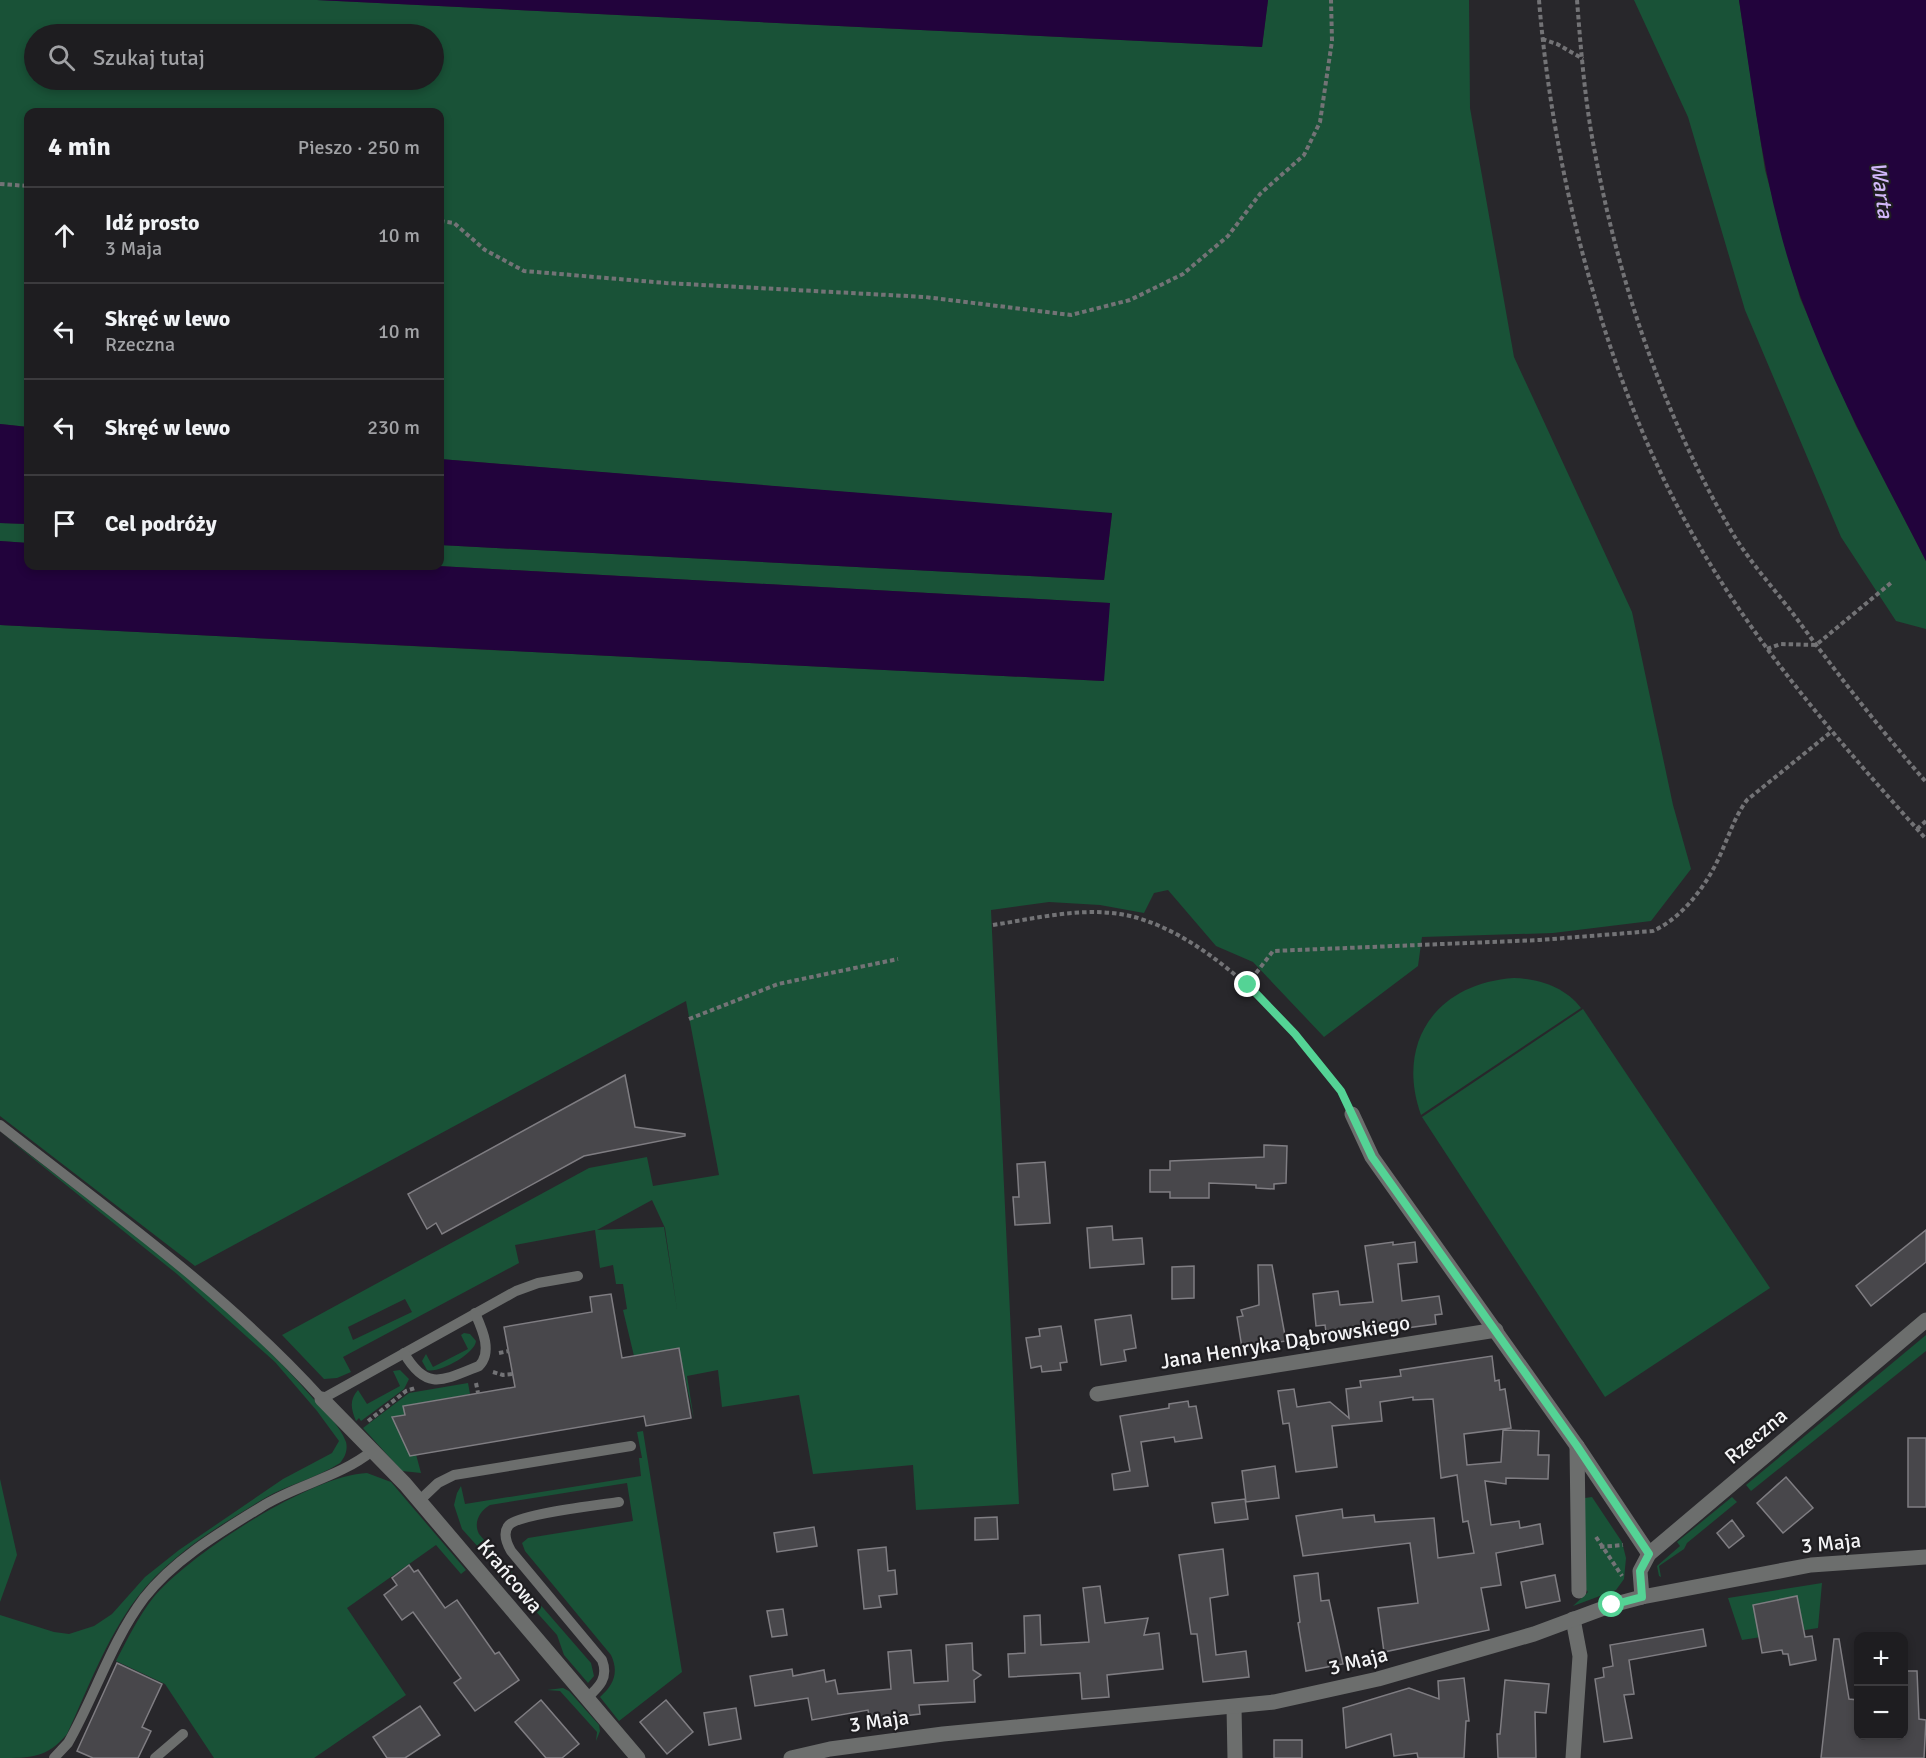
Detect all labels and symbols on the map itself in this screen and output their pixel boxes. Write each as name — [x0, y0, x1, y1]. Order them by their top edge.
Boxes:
water label: Warta — [1865, 160, 1899, 221]
route end — [1234, 971, 1260, 997]
street label: Jana Henryka Dąbrowskiego — [1158, 1309, 1412, 1375]
street label: Rzeczna — [1719, 1402, 1793, 1470]
street label: 3 Maja — [1800, 1527, 1862, 1559]
street label: Krańcowa — [472, 1534, 548, 1618]
route start — [1598, 1591, 1624, 1617]
street label: 3 Maja — [1326, 1641, 1390, 1681]
street label: 3 Maja — [847, 1704, 911, 1738]

